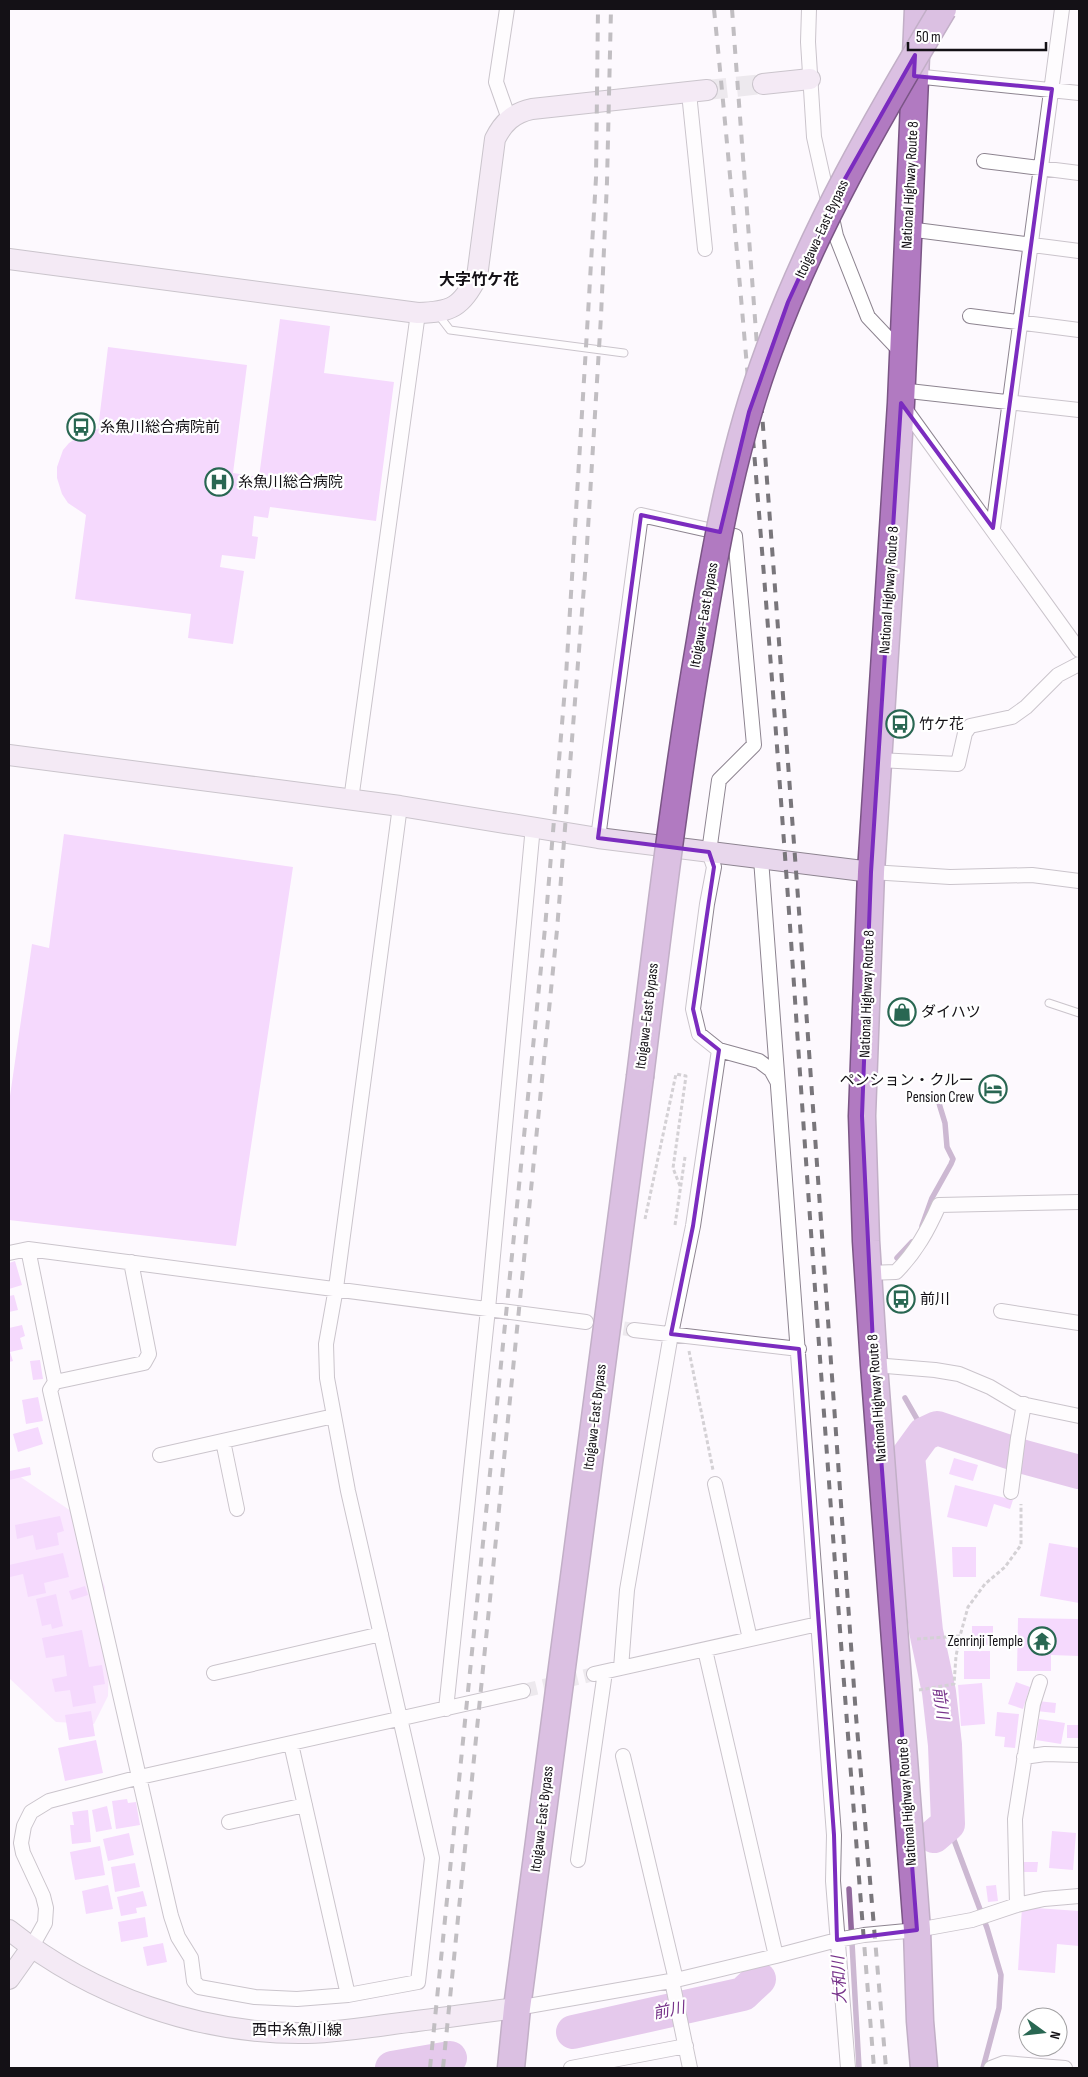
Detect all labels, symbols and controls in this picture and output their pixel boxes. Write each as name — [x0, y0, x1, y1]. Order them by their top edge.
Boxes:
scale bar — [908, 20, 1046, 52]
text: 50 m — [916, 28, 941, 47]
street label: National Highway Route 8 — [897, 121, 923, 249]
street label: Itoigawa-East Bypass — [791, 177, 853, 281]
district label: 大字竹ケ花 — [439, 271, 519, 290]
bus stop icon: 糸魚川総合病院前 — [66, 412, 96, 442]
place label: 糸魚川総合病院前 — [100, 418, 220, 437]
hospital icon: 糸魚川総合病院 — [204, 467, 234, 497]
place label: 糸魚川総合病院 — [238, 473, 343, 492]
street label: National Highway Route 8 — [875, 526, 903, 654]
street label: Itoigawa-East Bypass — [685, 561, 723, 669]
bus stop icon: 竹ケ花 — [885, 709, 915, 739]
place label: 竹ケ花 — [919, 715, 964, 734]
street label: National Highway Route 8 — [855, 930, 879, 1058]
street label: Itoigawa-East Bypass — [631, 962, 663, 1070]
shop icon: ダイハツ — [887, 997, 917, 1027]
place label: ダイハツ — [921, 1003, 981, 1022]
place label: ペンション・クルー Pension Crew — [839, 1071, 975, 1107]
hotel icon: ペンション・クルー Pension Crew — [978, 1074, 1008, 1104]
bus stop icon: 前川 — [886, 1284, 916, 1314]
place label: 前川 — [920, 1290, 950, 1309]
street label: National Highway Route 8 — [863, 1334, 891, 1462]
street label: Itoigawa-East Bypass — [579, 1363, 611, 1471]
temple icon: Zenrinji Temple — [1027, 1626, 1057, 1656]
place label: Zenrinji Temple — [947, 1632, 1023, 1651]
water label: 前川 — [928, 1686, 952, 1722]
street label: National Highway Route 8 — [893, 1738, 921, 1866]
street label: Itoigawa-East Bypass — [526, 1765, 558, 1873]
water label: 大和川 — [829, 1954, 851, 2004]
water label: 前川 — [651, 1998, 689, 2024]
north arrow — [1018, 2007, 1068, 2057]
street label: 西中糸魚川線 — [252, 2021, 342, 2040]
text: N — [1046, 2029, 1064, 2041]

